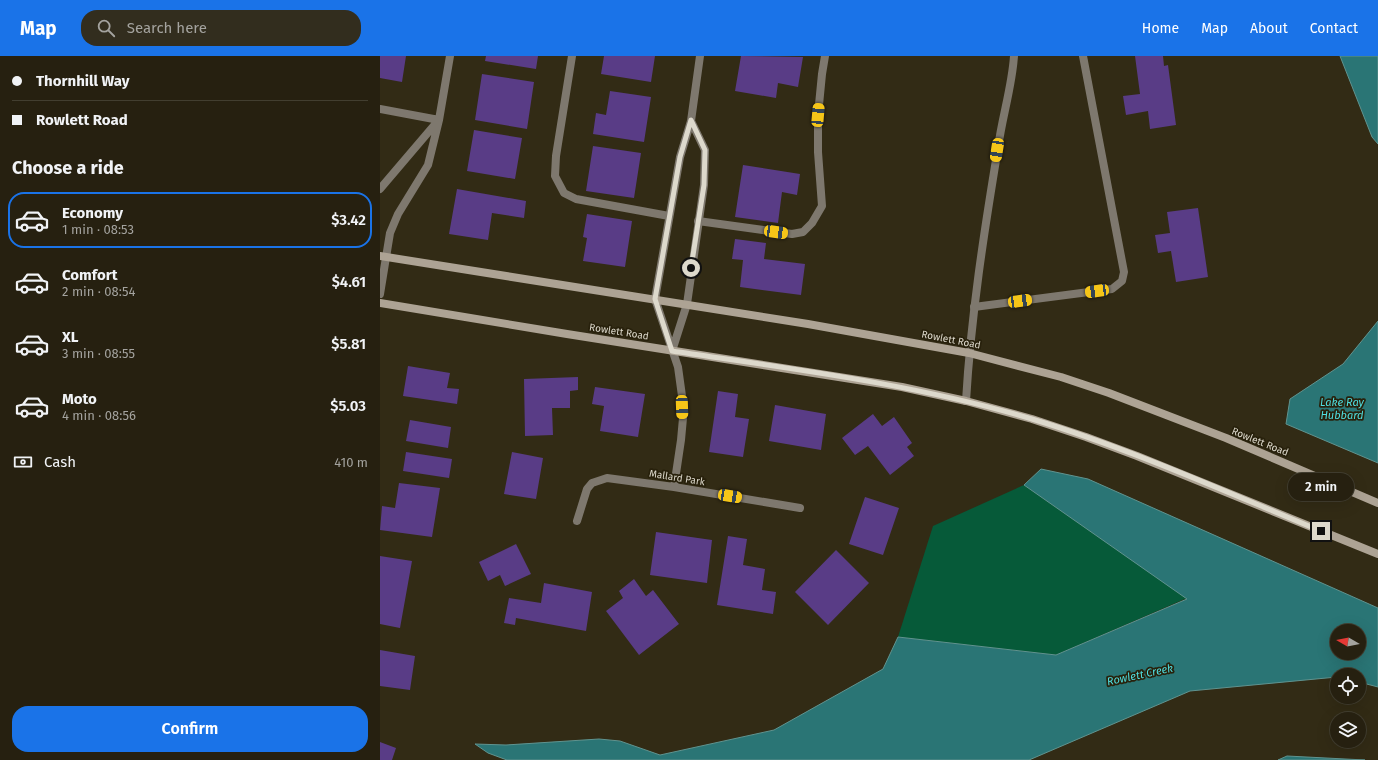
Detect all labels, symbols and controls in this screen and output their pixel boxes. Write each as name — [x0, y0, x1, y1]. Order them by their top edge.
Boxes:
search box — [81, 10, 361, 46]
text: Map — [20, 17, 57, 40]
icon: search — [95, 17, 117, 39]
text: Search here — [127, 19, 207, 37]
text: Home — [1142, 20, 1179, 37]
text: Map — [1201, 20, 1228, 37]
text: About — [1250, 20, 1288, 37]
text: Contact — [1310, 20, 1358, 37]
text: Thornhill Way — [36, 72, 130, 90]
car — [811, 103, 825, 127]
text: Rowlett Road — [36, 111, 128, 129]
car — [989, 137, 1005, 163]
text: Choose a ride — [12, 157, 124, 179]
icon: car — [14, 202, 50, 238]
text: Economy — [62, 204, 123, 222]
text: $3.42 — [331, 211, 366, 229]
text: 1 min · 08:53 — [62, 222, 134, 237]
car — [763, 224, 789, 240]
route start — [682, 259, 700, 277]
icon: car — [14, 264, 50, 300]
text: Comfort — [62, 266, 118, 284]
text: $4.61 — [332, 273, 366, 291]
car — [1084, 283, 1110, 299]
text: 2 min · 08:54 — [62, 284, 135, 299]
car — [1007, 293, 1033, 309]
street label: Rowlett Road — [588, 321, 650, 343]
icon: car — [14, 326, 50, 362]
text: XL — [62, 328, 78, 346]
street label: Rowlett Road — [920, 328, 982, 352]
text: $5.81 — [331, 335, 366, 353]
text: 3 min · 08:55 — [62, 346, 135, 361]
icon: car — [14, 388, 50, 424]
text: Moto — [62, 390, 97, 408]
car — [676, 395, 688, 419]
water label: Lake Ray Hubbard — [1320, 396, 1365, 422]
text: $5.03 — [330, 397, 366, 415]
text: 4 min · 08:56 — [62, 408, 136, 423]
street label: Rowlett Road — [1230, 425, 1290, 459]
icon: cash — [12, 451, 34, 473]
text: Cash — [44, 453, 76, 471]
text: 410 m — [334, 455, 368, 470]
street label: Mallard Park — [648, 468, 707, 488]
callout: 2 min — [1288, 473, 1354, 501]
text: 2 min — [1305, 479, 1337, 494]
car — [717, 488, 743, 504]
route end — [1312, 522, 1330, 540]
north arrow — [1330, 624, 1366, 660]
map controls — [1330, 624, 1366, 748]
water label: Rowlett Creek — [1106, 662, 1174, 688]
button: locate — [1330, 668, 1366, 704]
button: Confirm — [12, 706, 368, 752]
button: layers — [1330, 712, 1366, 748]

